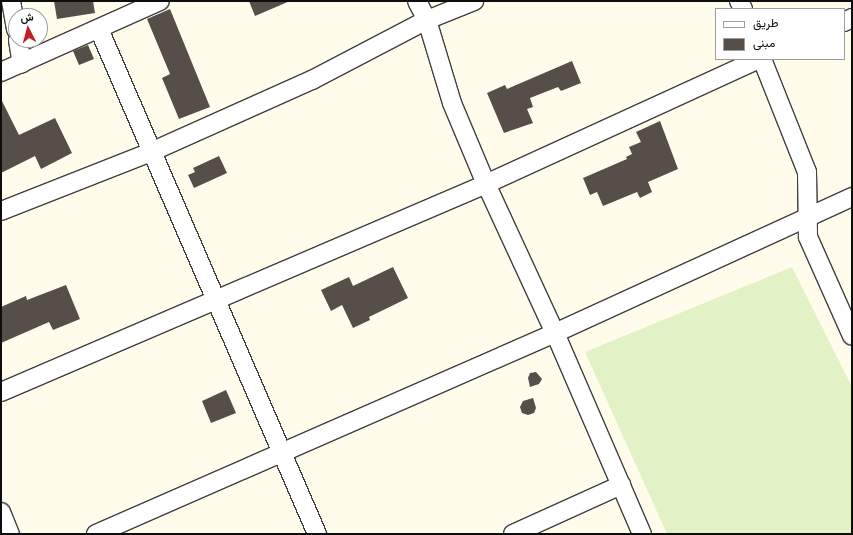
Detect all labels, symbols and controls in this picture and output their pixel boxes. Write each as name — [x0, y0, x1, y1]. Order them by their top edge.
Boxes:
north arrow — [8, 8, 48, 48]
legend — [715, 8, 845, 60]
text: ش — [20, 10, 34, 24]
text: طريق — [753, 16, 778, 30]
text: مبنى — [753, 36, 775, 50]

